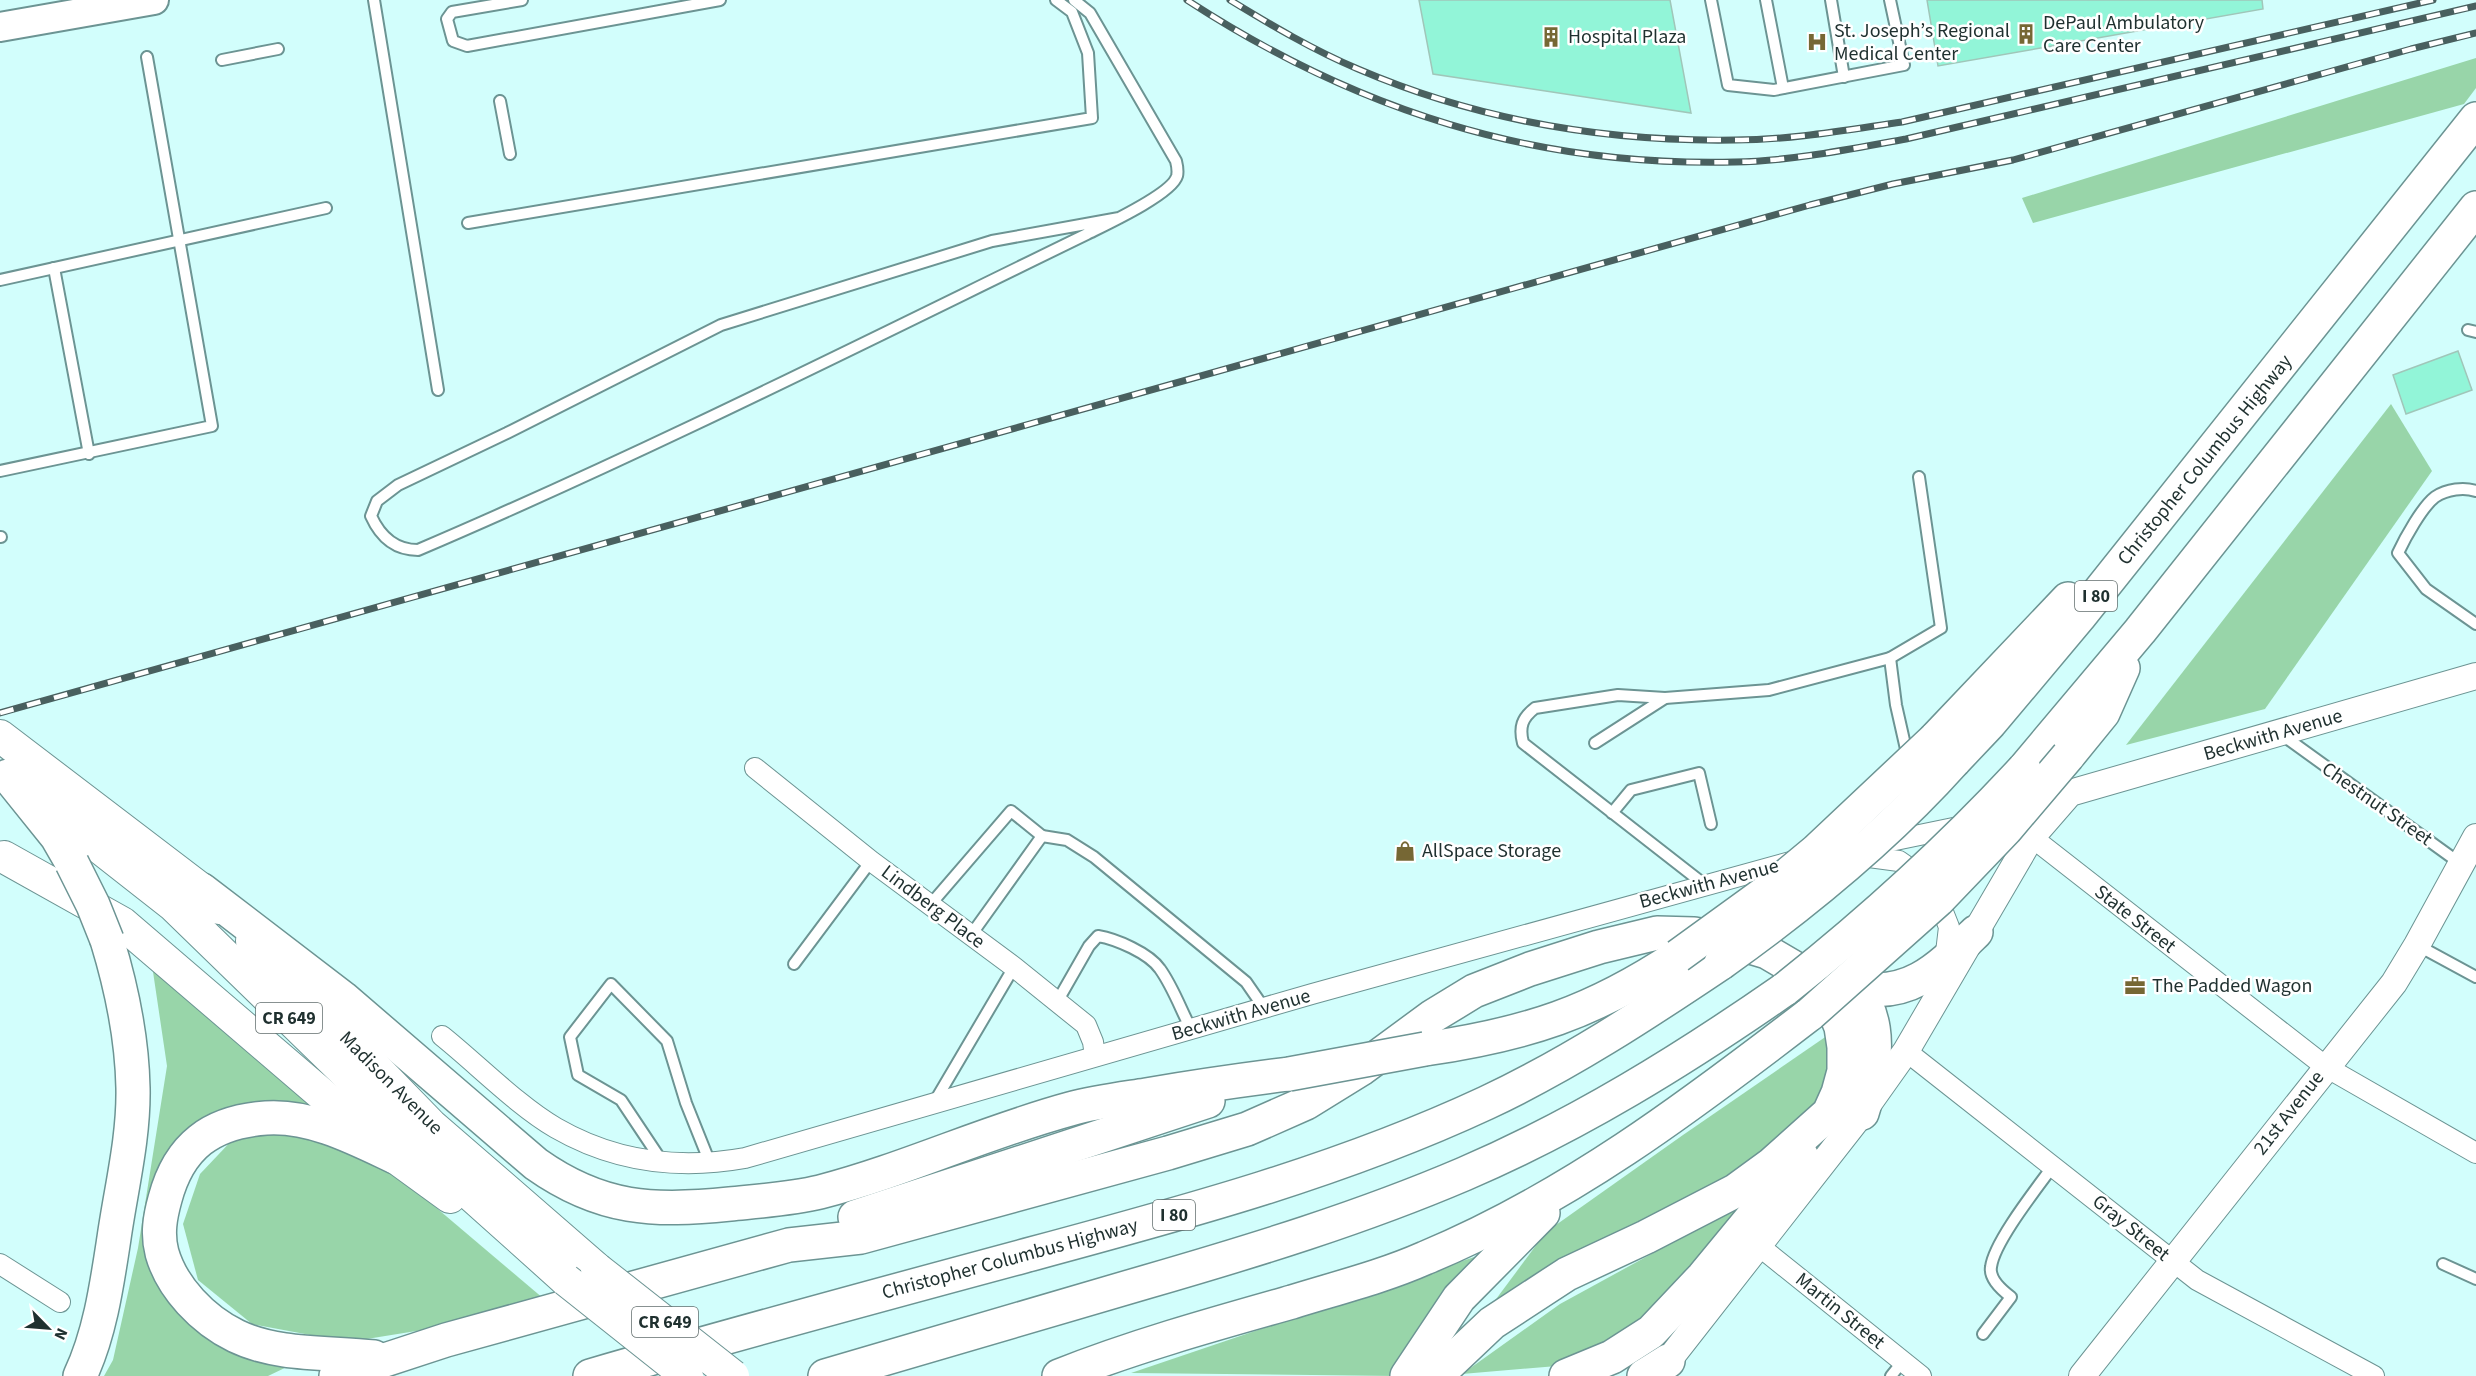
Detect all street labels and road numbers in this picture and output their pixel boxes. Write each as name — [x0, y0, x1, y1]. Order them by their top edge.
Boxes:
street label: Christopher Columbus Highway — [2111, 348, 2299, 571]
road number: I 80 — [2075, 581, 2117, 611]
street label: Beckwith Avenue — [2200, 702, 2346, 768]
street label: Chestnut Street — [2316, 755, 2438, 853]
street label: Beckwith Avenue — [1636, 852, 1782, 916]
street label: Lindberg Place — [875, 859, 991, 955]
street label: State Street — [2088, 878, 2182, 960]
street label: Beckwith Avenue — [1168, 982, 1314, 1048]
road number: CR 649 — [256, 1003, 322, 1033]
street label: Madison Avenue — [333, 1025, 449, 1141]
street label: 21st Avenue — [2247, 1065, 2331, 1161]
street label: Gray Street — [2086, 1188, 2176, 1268]
road number: I 80 — [1153, 1200, 1195, 1230]
street label: Christopher Columbus Highway — [879, 1211, 1142, 1307]
street label: Martin Street — [1789, 1266, 1891, 1356]
road number: CR 649 — [632, 1307, 698, 1337]

